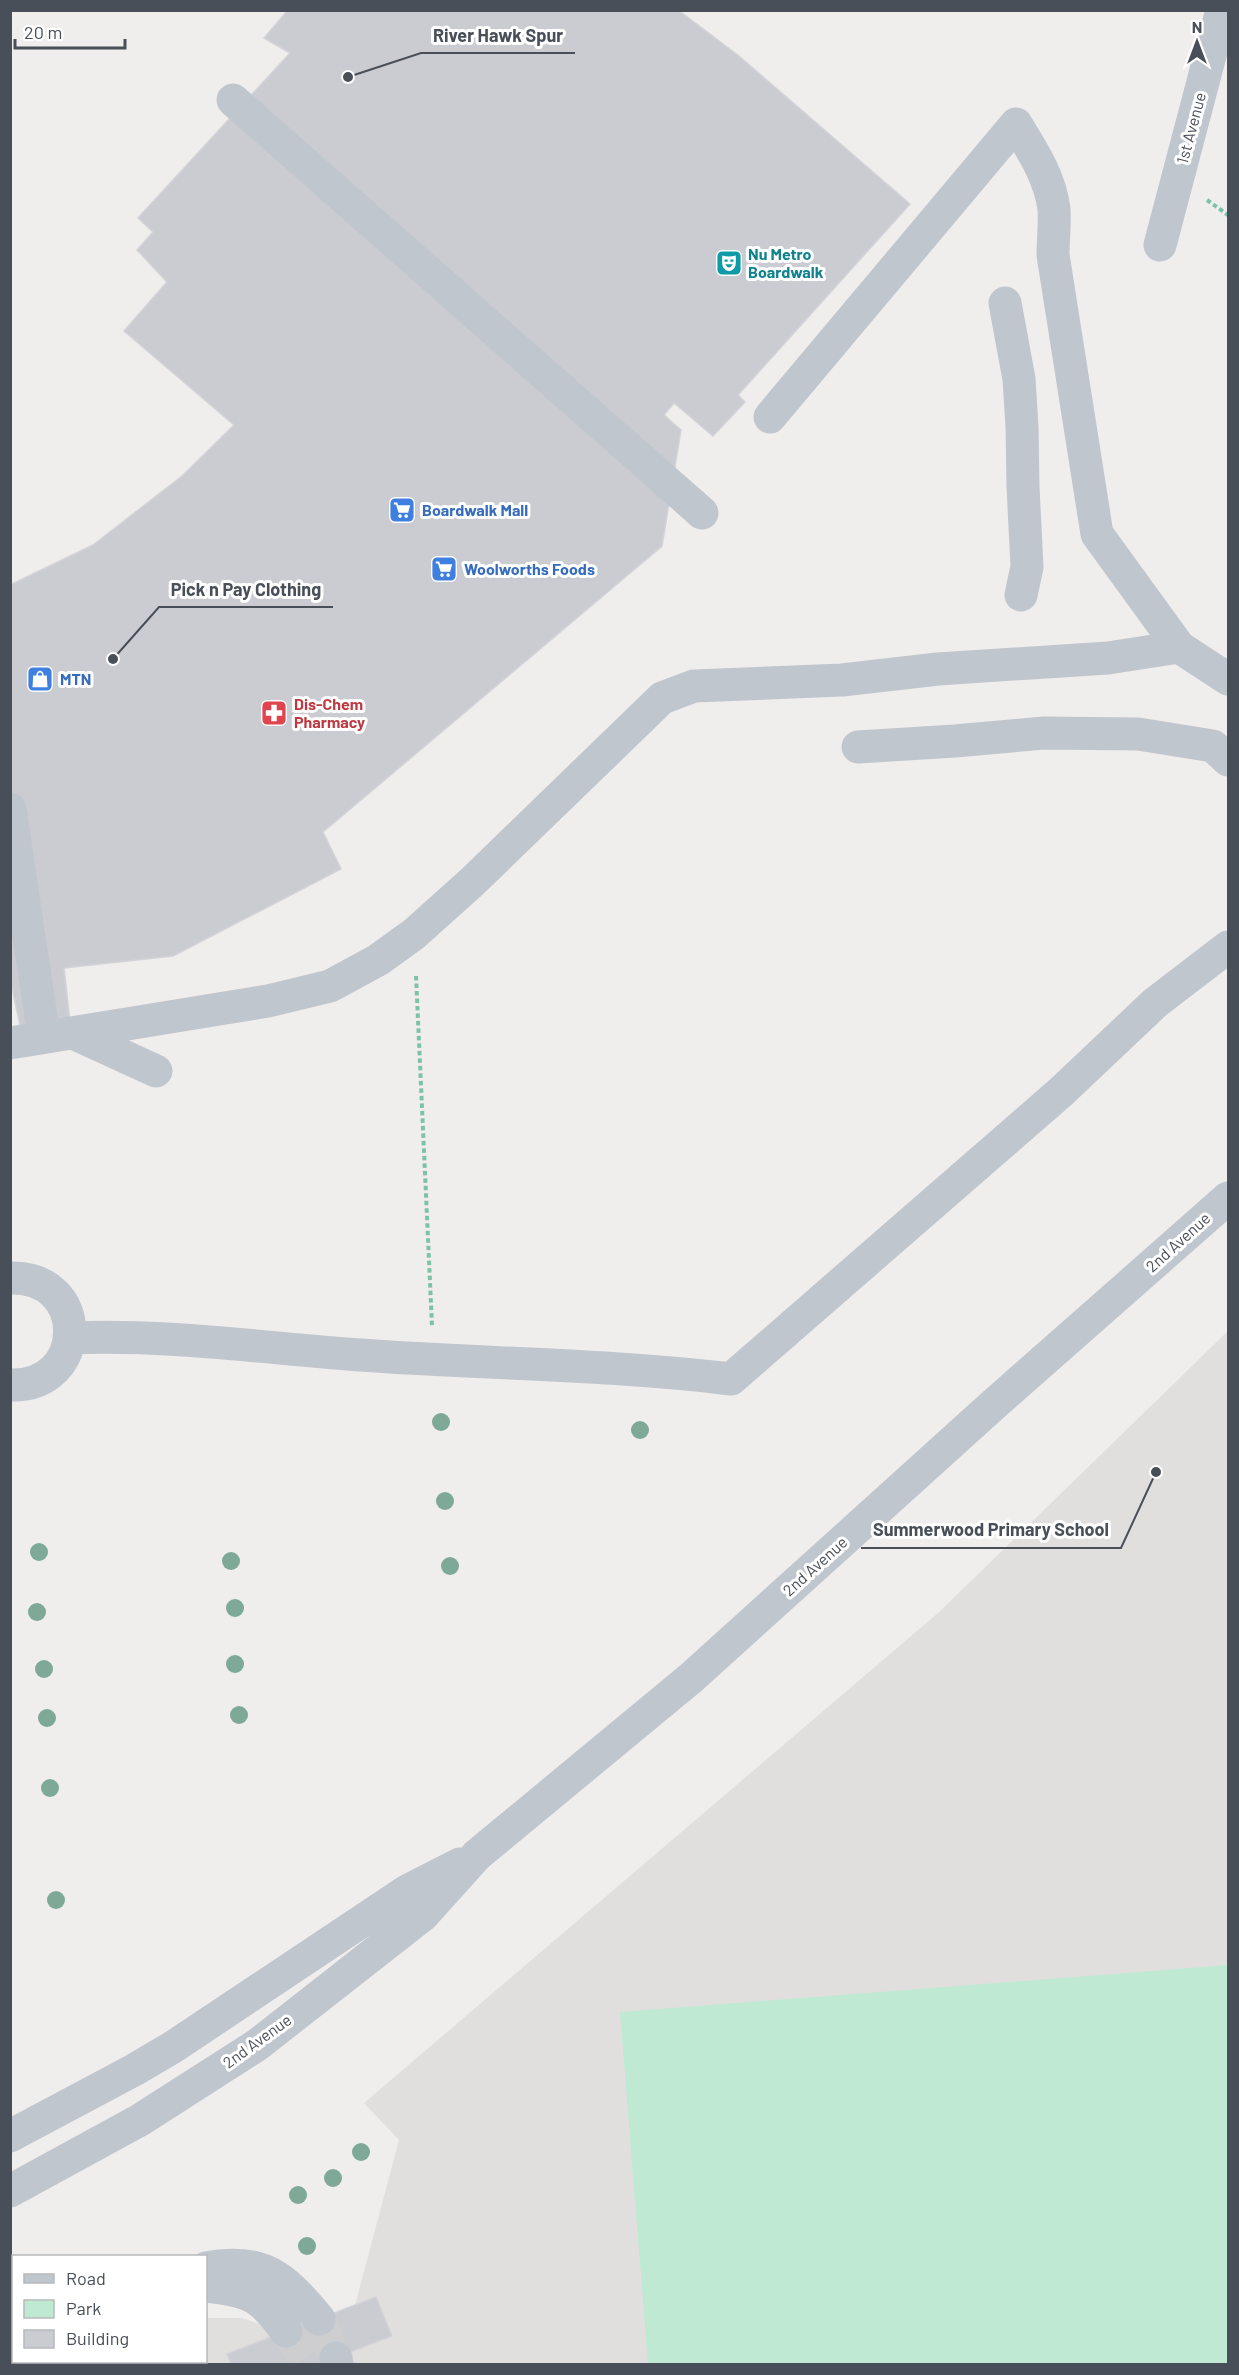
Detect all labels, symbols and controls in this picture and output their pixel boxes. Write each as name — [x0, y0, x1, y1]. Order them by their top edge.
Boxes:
scale bar — [15, 12, 124, 50]
north arrow — [1167, 12, 1227, 72]
callout: River Hawk Spur — [421, 17, 575, 53]
text: N — [1192, 17, 1202, 36]
text: 20 m — [24, 21, 62, 43]
text: River Hawk Spur — [433, 24, 563, 46]
street label: 1st Avenue — [1172, 90, 1209, 166]
place label: Nu Metro Boardwalk — [748, 244, 824, 281]
theatre icon: Nu Metro Boardwalk — [714, 248, 744, 278]
supermarket icon: Boardwalk Mall — [387, 495, 417, 525]
place label: Boardwalk Mall — [422, 500, 528, 519]
supermarket icon: Woolworths Foods — [429, 554, 459, 584]
place label: Woolworths Foods — [464, 559, 595, 578]
callout: Pick n Pay Clothing — [159, 571, 333, 607]
text: Pick n Pay Clothing — [171, 578, 321, 600]
shop icon: MTN — [25, 664, 55, 694]
place label: MTN — [60, 669, 91, 688]
place label: Dis-Chem Pharmacy — [294, 694, 365, 731]
pharmacy icon: Dis-Chem Pharmacy — [259, 698, 289, 728]
street label: 2nd Avenue — [1142, 1208, 1214, 1275]
callout: Summerwood Primary School — [861, 1512, 1121, 1548]
text: Summerwood Primary School — [873, 1518, 1109, 1540]
street label: 2nd Avenue — [779, 1532, 851, 1599]
street label: 2nd Avenue — [219, 2009, 295, 2072]
legend — [12, 2255, 207, 2363]
text: Road — [66, 2267, 106, 2289]
text: Park — [66, 2297, 101, 2319]
text: Building — [66, 2327, 129, 2349]

